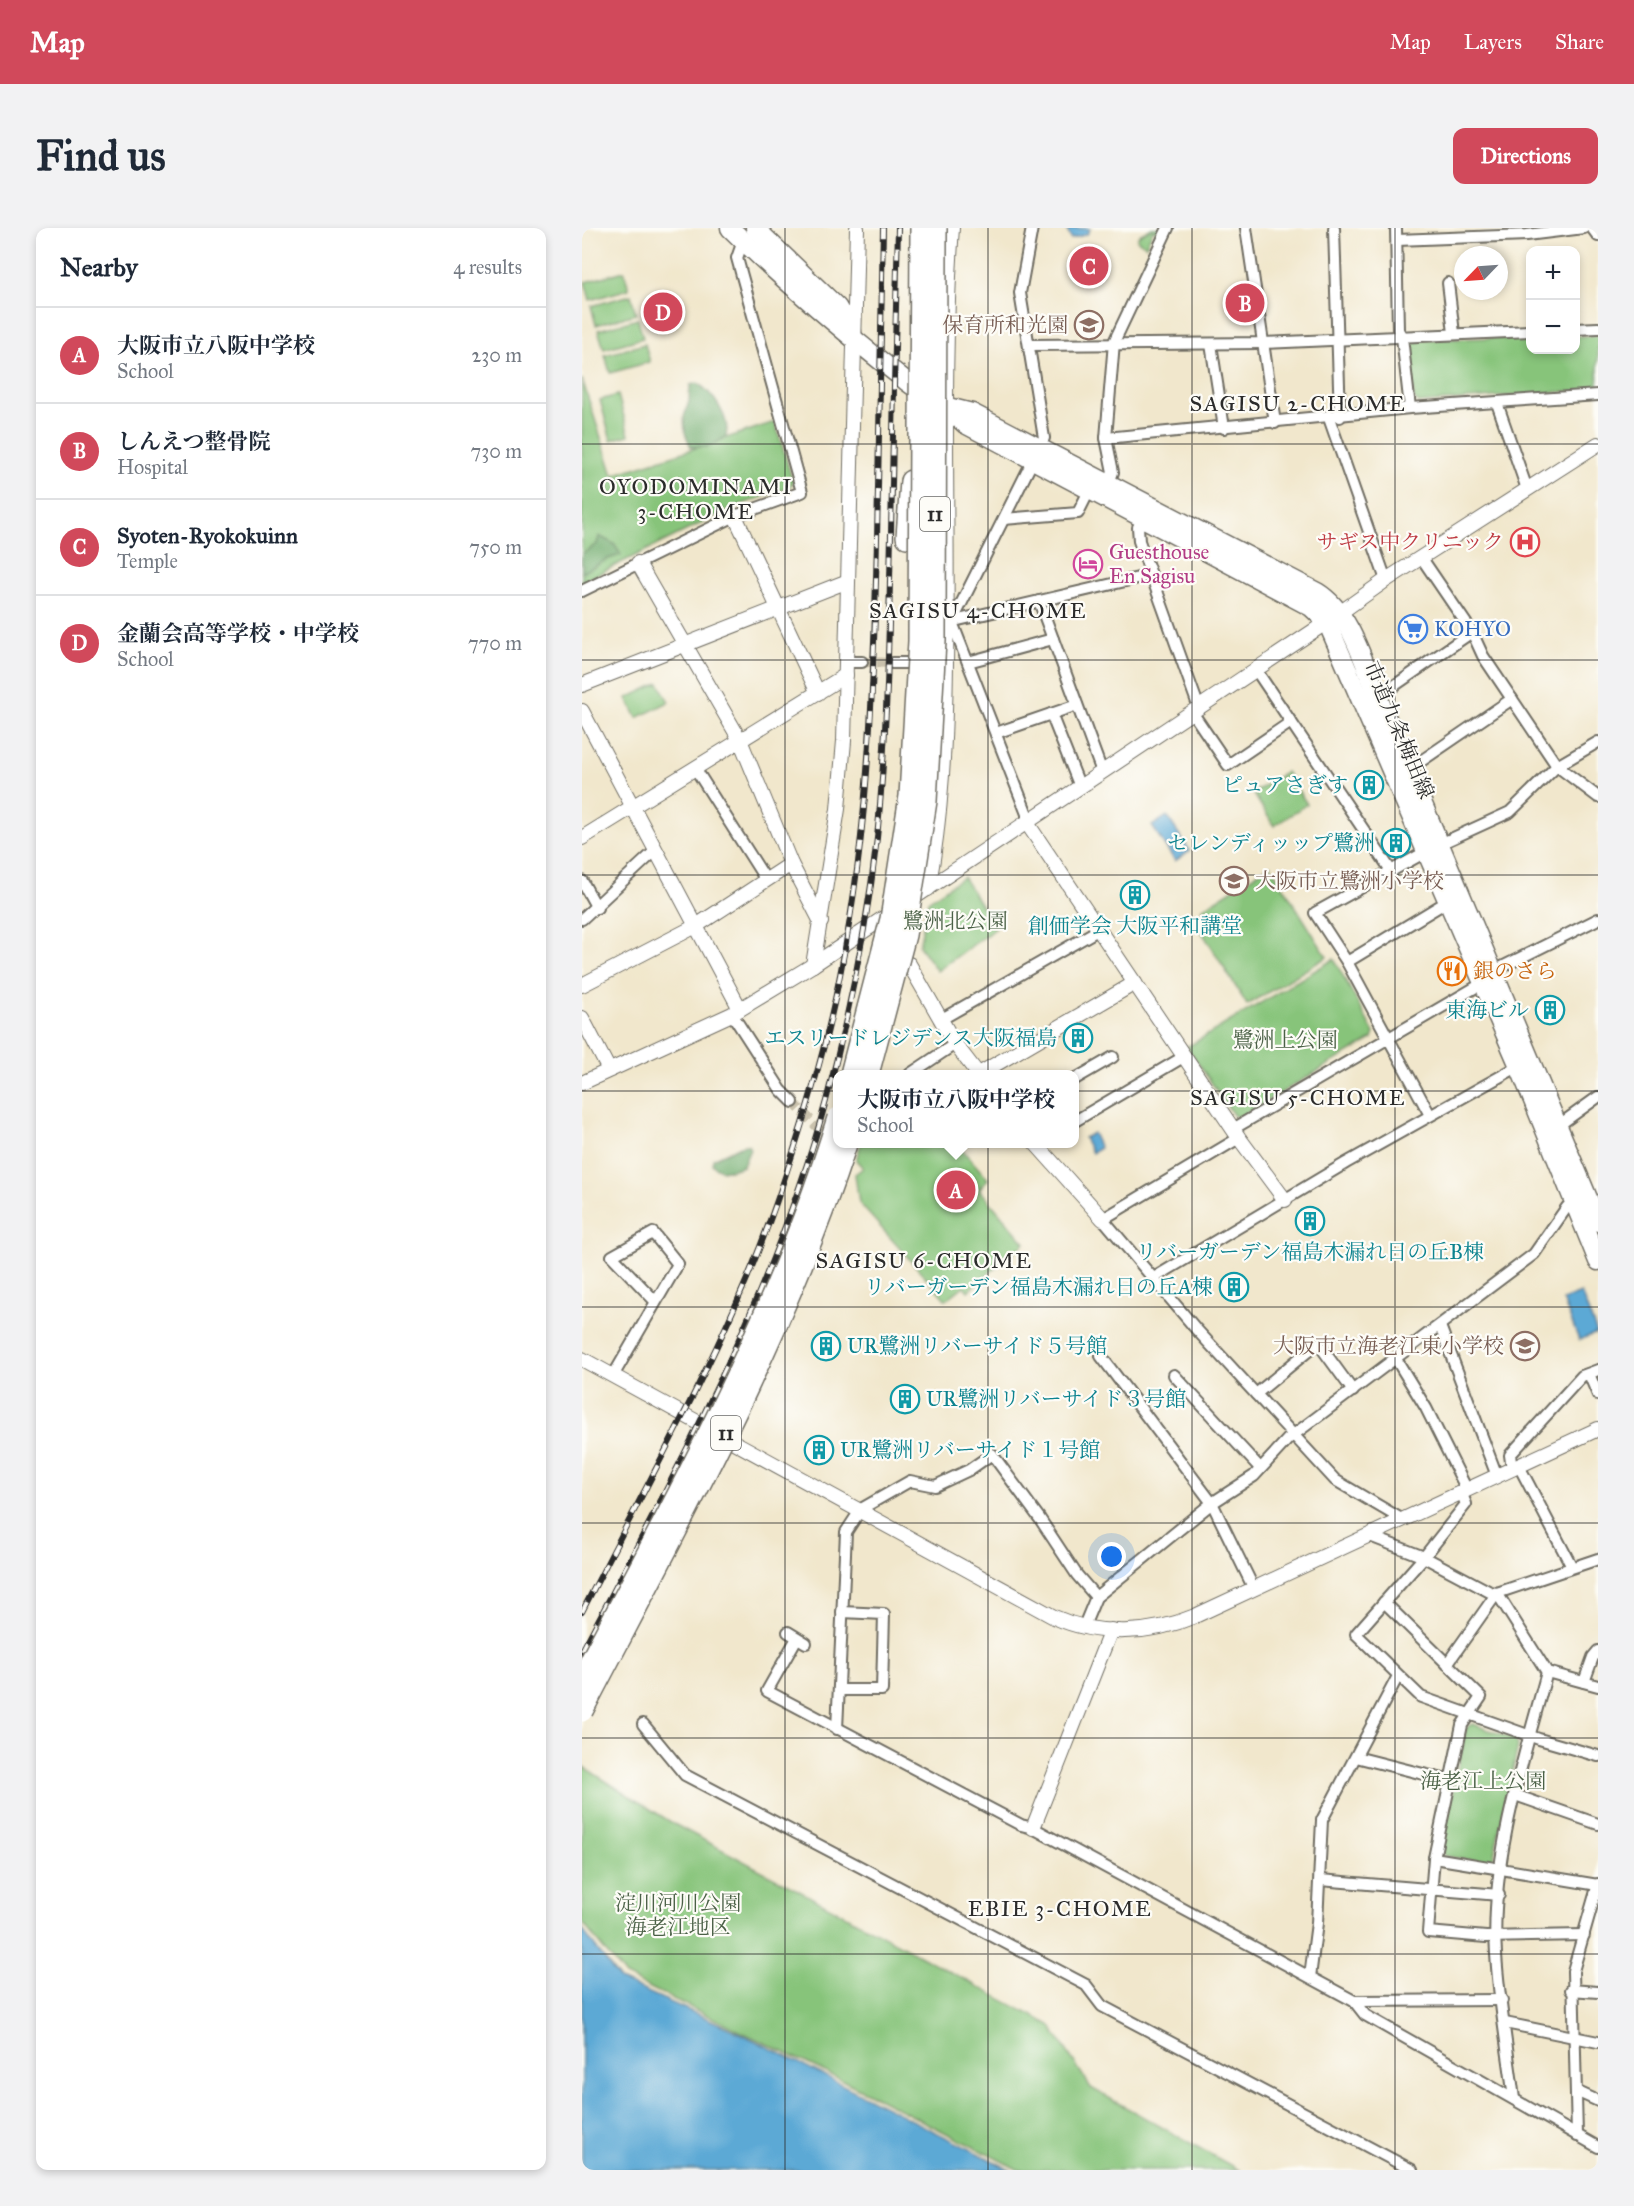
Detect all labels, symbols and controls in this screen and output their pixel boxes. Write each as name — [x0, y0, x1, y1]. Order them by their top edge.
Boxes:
text: Map — [30, 25, 85, 60]
text: Map — [1390, 29, 1431, 55]
text: Layers — [1464, 29, 1522, 55]
text: Share — [1555, 29, 1604, 55]
button: Directions — [1453, 128, 1598, 184]
text: Find us — [36, 130, 166, 182]
pin: C — [1070, 243, 1108, 288]
north arrow — [1454, 246, 1508, 300]
map controls — [1526, 246, 1580, 354]
button: + — [1526, 246, 1580, 300]
text: Nearby — [60, 251, 138, 283]
text: 4 results — [453, 255, 522, 279]
pin: B — [1226, 280, 1264, 326]
pin: D — [644, 290, 682, 334]
button: − — [1526, 300, 1580, 354]
school or university icon: 保育所和光園 — [1073, 309, 1105, 341]
place label: 保育所和光園 — [942, 312, 1068, 338]
text: 大阪市立八阪中学校 — [117, 332, 315, 359]
text: A — [73, 343, 86, 367]
text: 230 m — [471, 343, 522, 367]
text: School — [117, 359, 174, 383]
district label: SAGISU 2-CHOME — [1190, 390, 1406, 417]
text: しんえつ整骨院 — [117, 428, 271, 455]
text: B — [73, 439, 86, 463]
text: 730 m — [471, 439, 522, 463]
text: Hospital — [117, 455, 188, 479]
district label: OYODOMINAMI 3-CHOME — [599, 473, 793, 525]
road number: 11 — [920, 497, 950, 531]
text: Syoten-Ryokokuinn — [117, 522, 298, 549]
hospital icon: サギス中クリニック — [1509, 526, 1541, 558]
place label: サギス中クリニック — [1317, 529, 1504, 555]
text: C — [73, 535, 86, 559]
text: 750 m — [469, 535, 522, 559]
place label: Guesthouse En Sagisu — [1109, 539, 1210, 589]
hotel icon: Guesthouse En Sagisu — [1072, 548, 1104, 580]
text: Temple — [117, 549, 178, 573]
district label: SAGISU 4-CHOME — [869, 597, 1087, 624]
supermarket icon: KOHYO — [1397, 613, 1429, 645]
place label: KOHYO — [1434, 616, 1511, 642]
text: 金蘭会高等学校・中学校 — [117, 620, 359, 647]
text: D — [72, 631, 87, 655]
text: 770 m — [468, 631, 522, 655]
text: School — [117, 647, 174, 671]
street label: 市道九条梅田線 — [1358, 657, 1440, 803]
building icon: ピュアさぎす — [1353, 769, 1385, 801]
place label: ピュアさぎす — [1222, 772, 1348, 798]
building icon: セレンディッップ鷺洲 — [1380, 827, 1412, 859]
place label: セレンディッップ鷺洲 — [1167, 830, 1375, 856]
school or university icon: 大阪市立鷺洲小学校 — [1218, 865, 1250, 897]
place label: 大阪市立鷺洲小学校 — [1255, 868, 1444, 894]
building icon: 創価学会 大阪平和講堂 — [1119, 879, 1151, 911]
park label: 鷺洲北公園 — [903, 908, 1008, 934]
place label: 創価学会 大阪平和講堂 — [1028, 913, 1242, 939]
restaurant icon: 銀のさら — [1436, 955, 1468, 987]
place label: 銀のさら — [1473, 958, 1557, 984]
building icon: 東海ビル — [1534, 994, 1566, 1026]
place label: 東海ビル — [1445, 997, 1529, 1023]
building icon: エスリードレジデンス大阪福島 — [1062, 1022, 1094, 1054]
place label: エスリードレジデンス大阪福島 — [765, 1025, 1057, 1051]
park label: 鷺洲上公園 — [1233, 1027, 1338, 1053]
popup — [833, 1070, 1079, 1148]
district label: SAGISU 5-CHOME — [1190, 1084, 1406, 1111]
text: 大阪市立八阪中学校 — [857, 1086, 1055, 1113]
text: School — [857, 1113, 914, 1137]
pin: A — [936, 1168, 976, 1212]
building icon: リバーガーデン福島木漏れ日の丘B棟 — [1294, 1205, 1326, 1237]
place label: リバーガーデン福島木漏れ日の丘B棟 — [1136, 1239, 1484, 1265]
district label: SAGISU 6-CHOME — [815, 1247, 1033, 1274]
building icon: リバーガーデン福島木漏れ日の丘A棟 — [1218, 1271, 1250, 1303]
place label: リバーガーデン福島木漏れ日の丘A棟 — [864, 1274, 1213, 1300]
building icon: UR鷺洲リバーサイド５号館 — [810, 1330, 842, 1362]
school or university icon: 大阪市立海老江東小学校 — [1509, 1330, 1541, 1362]
place label: UR鷺洲リバーサイド５号館 — [847, 1333, 1107, 1359]
place label: 大阪市立海老江東小学校 — [1273, 1333, 1504, 1359]
building icon: UR鷺洲リバーサイド３号館 — [889, 1383, 921, 1415]
place label: UR鷺洲リバーサイド３号館 — [926, 1386, 1186, 1412]
road number: 11 — [711, 1416, 741, 1450]
building icon: UR鷺洲リバーサイド１号館 — [803, 1434, 835, 1466]
place label: UR鷺洲リバーサイド１号館 — [840, 1437, 1100, 1463]
your location — [1097, 1542, 1126, 1571]
park label: 海老江上公園 — [1420, 1768, 1546, 1794]
park label: 淀川河川公園 海老江地区 — [615, 1890, 741, 1940]
district label: EBIE 3-CHOME — [968, 1895, 1152, 1922]

